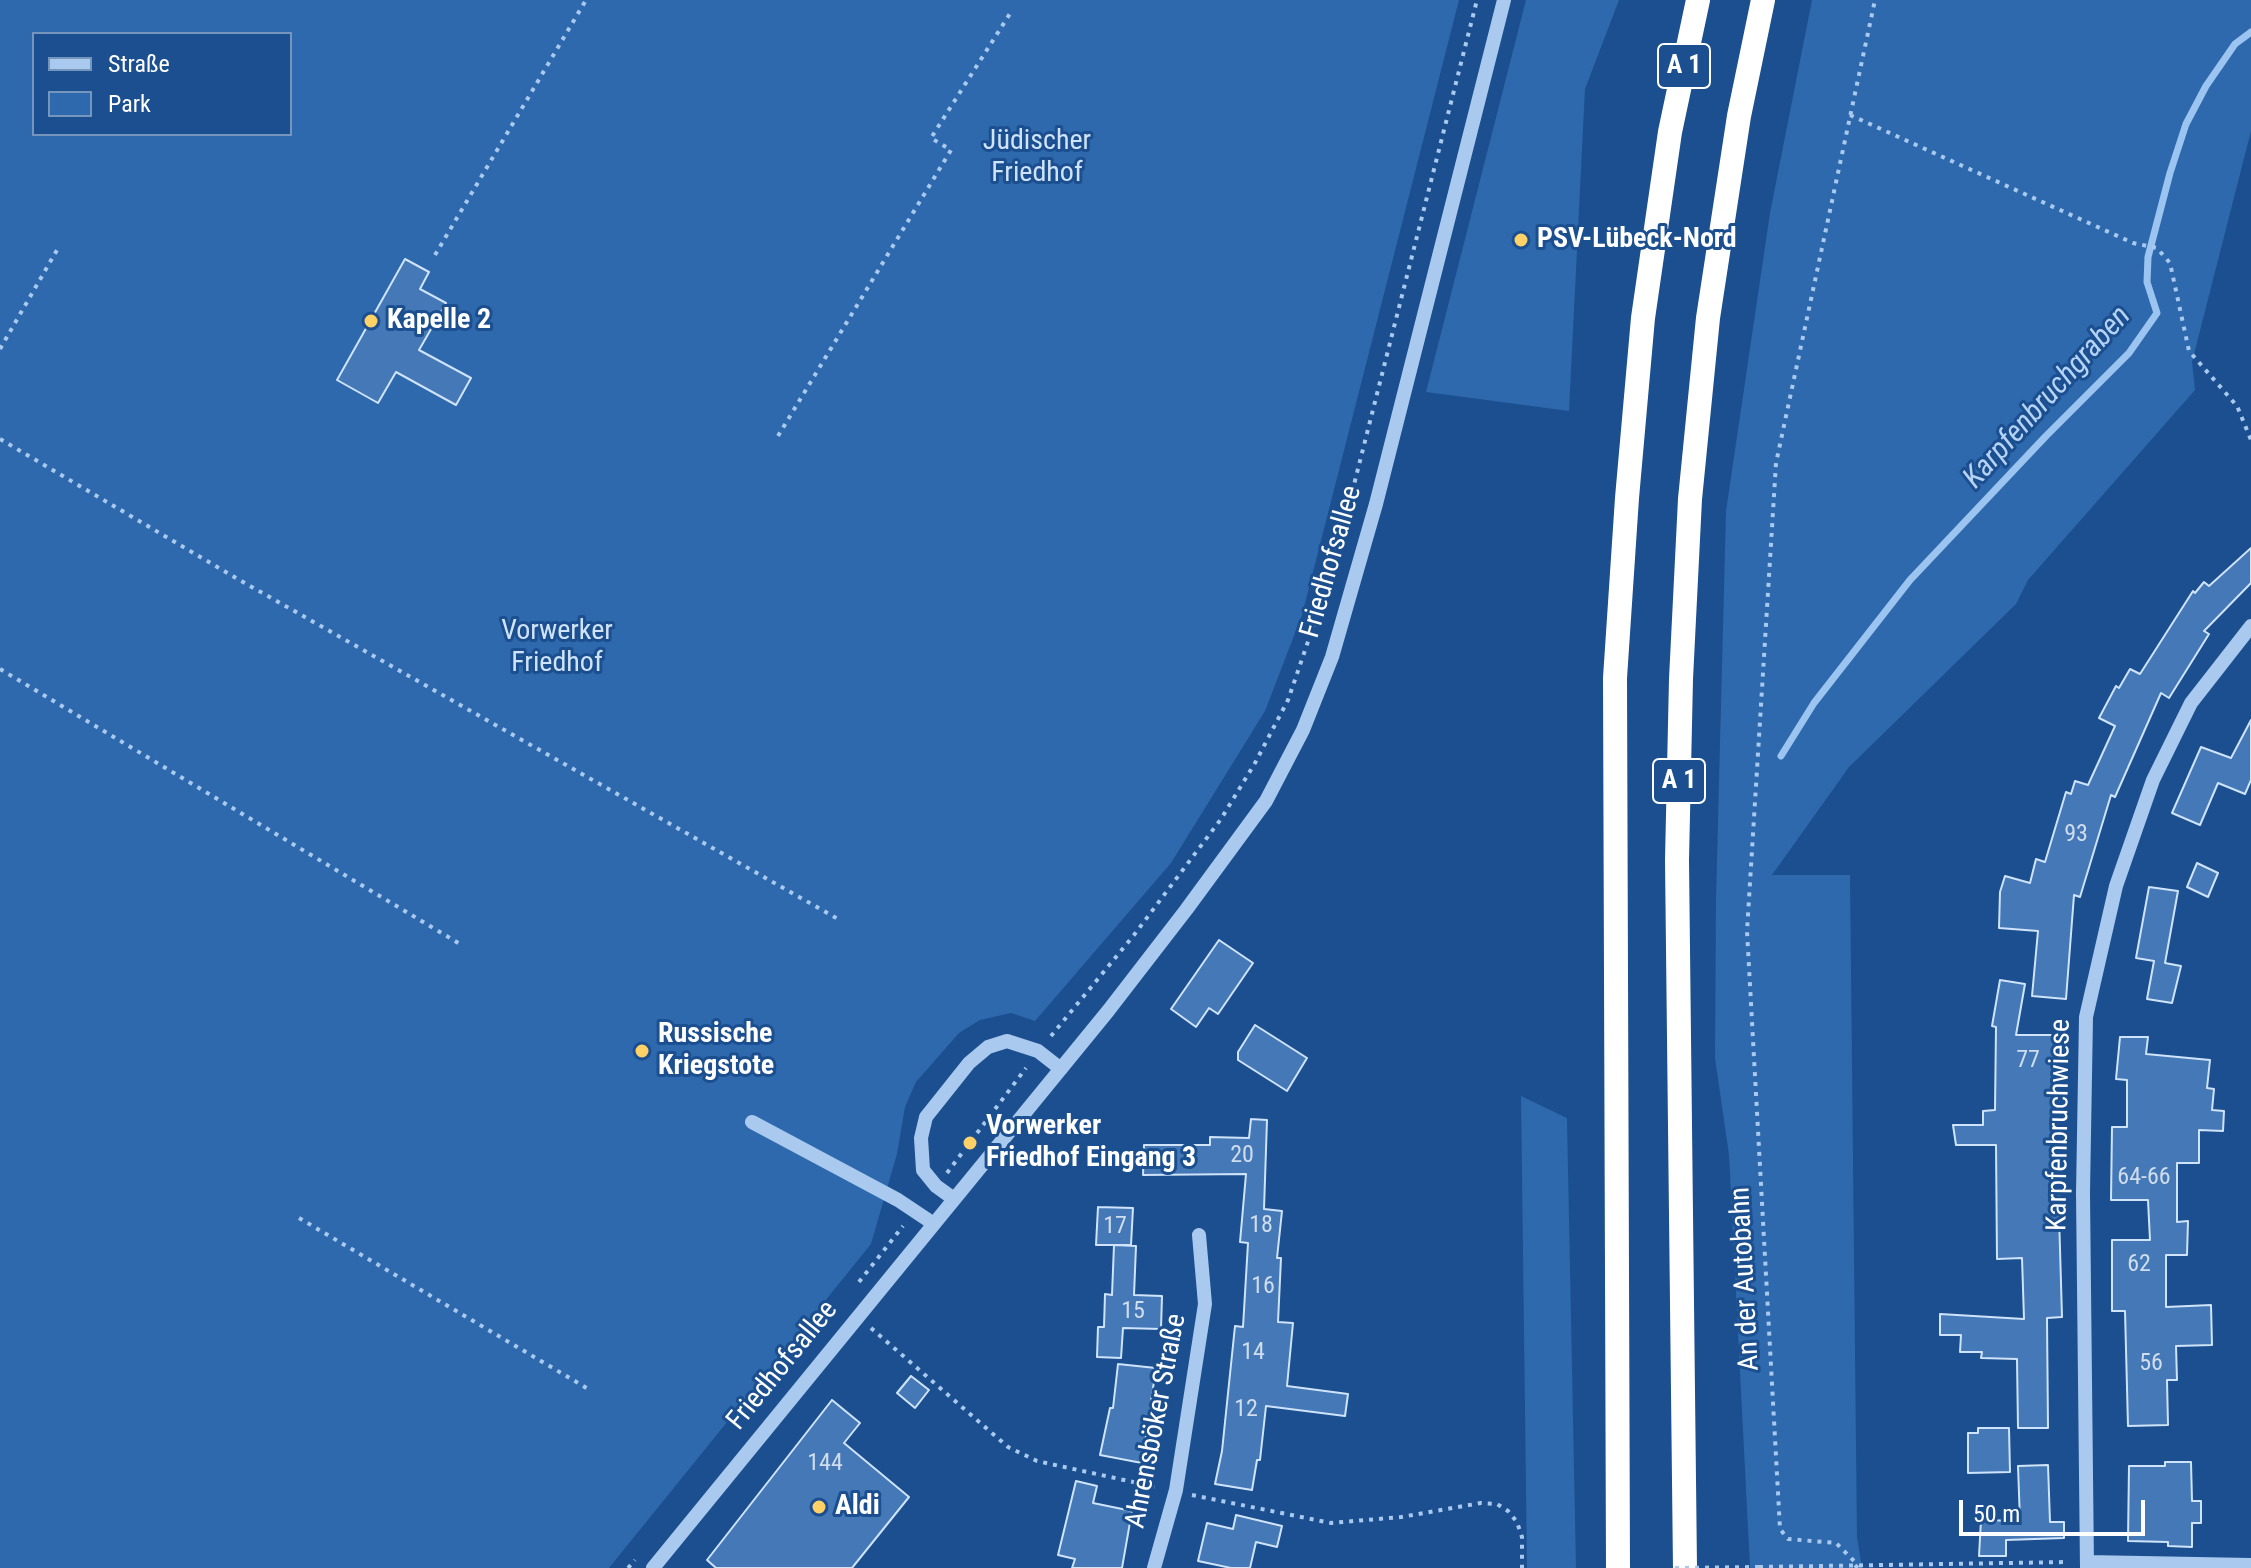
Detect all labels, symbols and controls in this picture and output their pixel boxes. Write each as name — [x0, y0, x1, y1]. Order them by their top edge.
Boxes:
legend — [32, 32, 292, 136]
road number: A 1 — [1658, 44, 1710, 88]
text: Straße — [108, 50, 170, 78]
text: Park — [108, 90, 151, 118]
park label: Jüdischer Friedhof — [983, 125, 1091, 191]
place label: PSV-Lübeck-Nord — [1537, 223, 1737, 257]
marker: PSV-Lübeck-Nord — [1512, 231, 1530, 249]
water label: Karpfenbruchgraben — [1957, 299, 2139, 497]
place label: Kapelle 2 — [387, 304, 491, 338]
marker: Kapelle 2 — [362, 312, 380, 330]
street label: Friedhofsallee — [1294, 482, 1370, 642]
park label: Vorwerker Friedhof — [501, 615, 613, 681]
road number: A 1 — [1653, 759, 1705, 803]
house number: 93 — [2064, 821, 2088, 849]
place label: Russische Kriegstote — [658, 1018, 774, 1084]
street label: Karpfenbruchwiese — [2041, 1019, 2079, 1231]
marker: Russische Kriegstote — [633, 1042, 651, 1060]
house number: 77 — [2016, 1047, 2040, 1075]
place label: Vorwerker Friedhof Eingang 3 — [986, 1110, 1196, 1176]
marker: Vorwerker Friedhof Eingang 3 — [961, 1134, 979, 1152]
house number: 20 — [1230, 1142, 1254, 1170]
house number: 64-66 — [2117, 1164, 2171, 1192]
street label: An der Autobahn — [1724, 1186, 1768, 1372]
house number: 18 — [1249, 1212, 1273, 1240]
house number: 17 — [1103, 1213, 1127, 1241]
house number: 62 — [2127, 1251, 2151, 1279]
house number: 16 — [1251, 1273, 1275, 1301]
street label: Friedhofsallee — [721, 1294, 845, 1438]
house number: 15 — [1121, 1298, 1145, 1326]
street label: Ahrensböker Straße — [1120, 1311, 1194, 1531]
house number: 14 — [1241, 1339, 1265, 1367]
house number: 56 — [2139, 1350, 2163, 1378]
house number: 12 — [1234, 1396, 1258, 1424]
house number: 144 — [807, 1450, 843, 1478]
scale bar — [1963, 1484, 2149, 1534]
place label: Aldi — [835, 1490, 880, 1524]
marker: Aldi — [810, 1498, 828, 1516]
text: 50 m — [1973, 1500, 2020, 1528]

